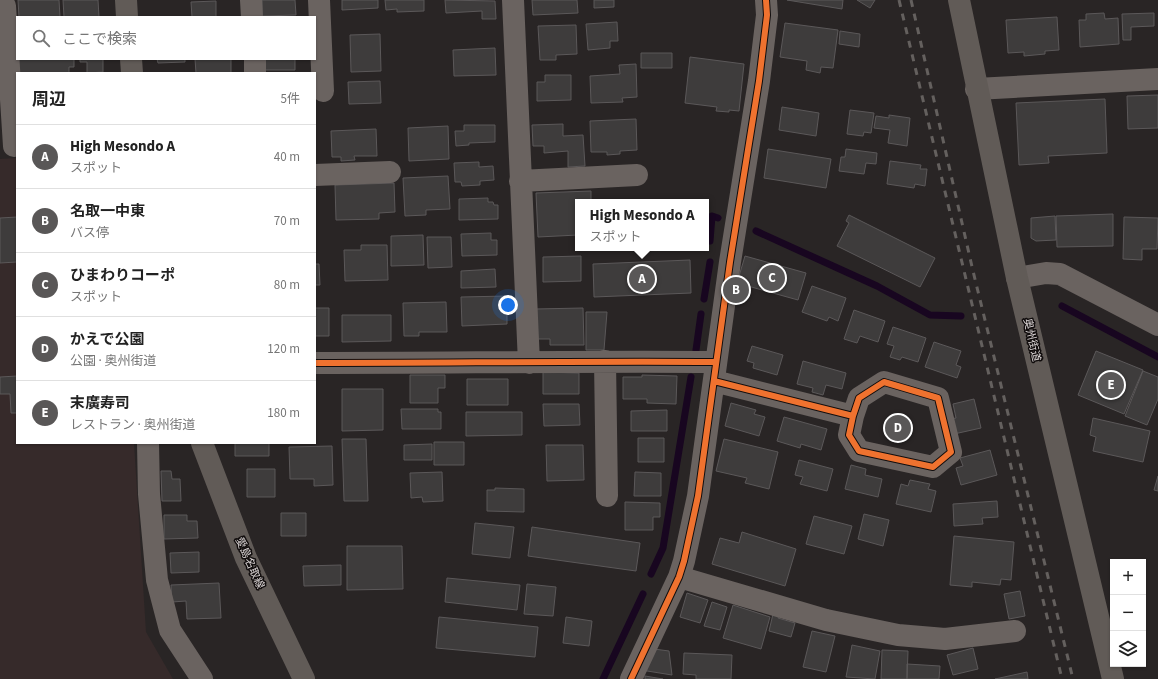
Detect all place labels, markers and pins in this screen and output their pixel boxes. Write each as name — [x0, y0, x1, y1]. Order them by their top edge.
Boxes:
pin: C — [759, 263, 785, 293]
pin: A — [629, 264, 655, 294]
pin: B — [723, 275, 749, 305]
pin: E — [1098, 370, 1124, 400]
pin: D — [885, 413, 911, 443]

